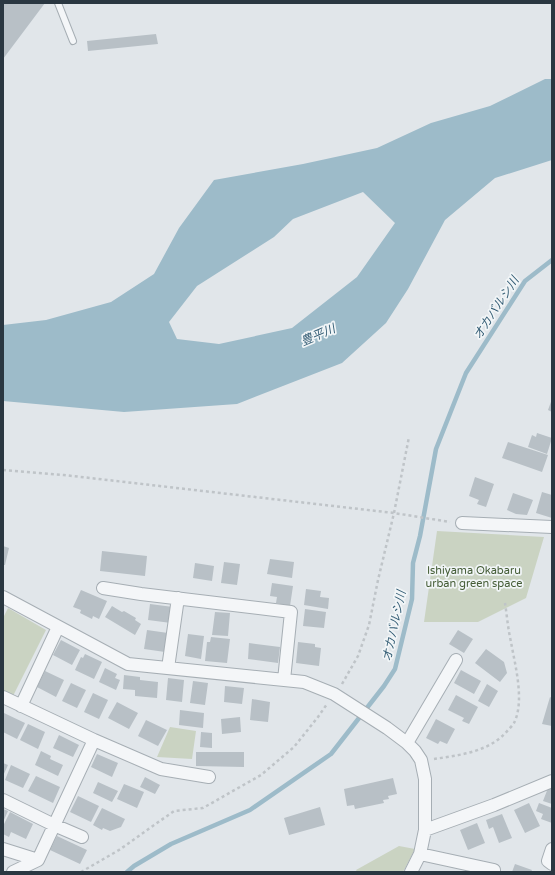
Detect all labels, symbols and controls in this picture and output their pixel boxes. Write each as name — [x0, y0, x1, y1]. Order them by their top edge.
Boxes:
water label: オカバルシ川 — [471, 272, 523, 342]
water label: 豊平川 — [299, 321, 339, 348]
park label: Ishiyama Okabaru urban green space — [425, 564, 523, 590]
water label: オカバルシ川 — [380, 587, 409, 663]

